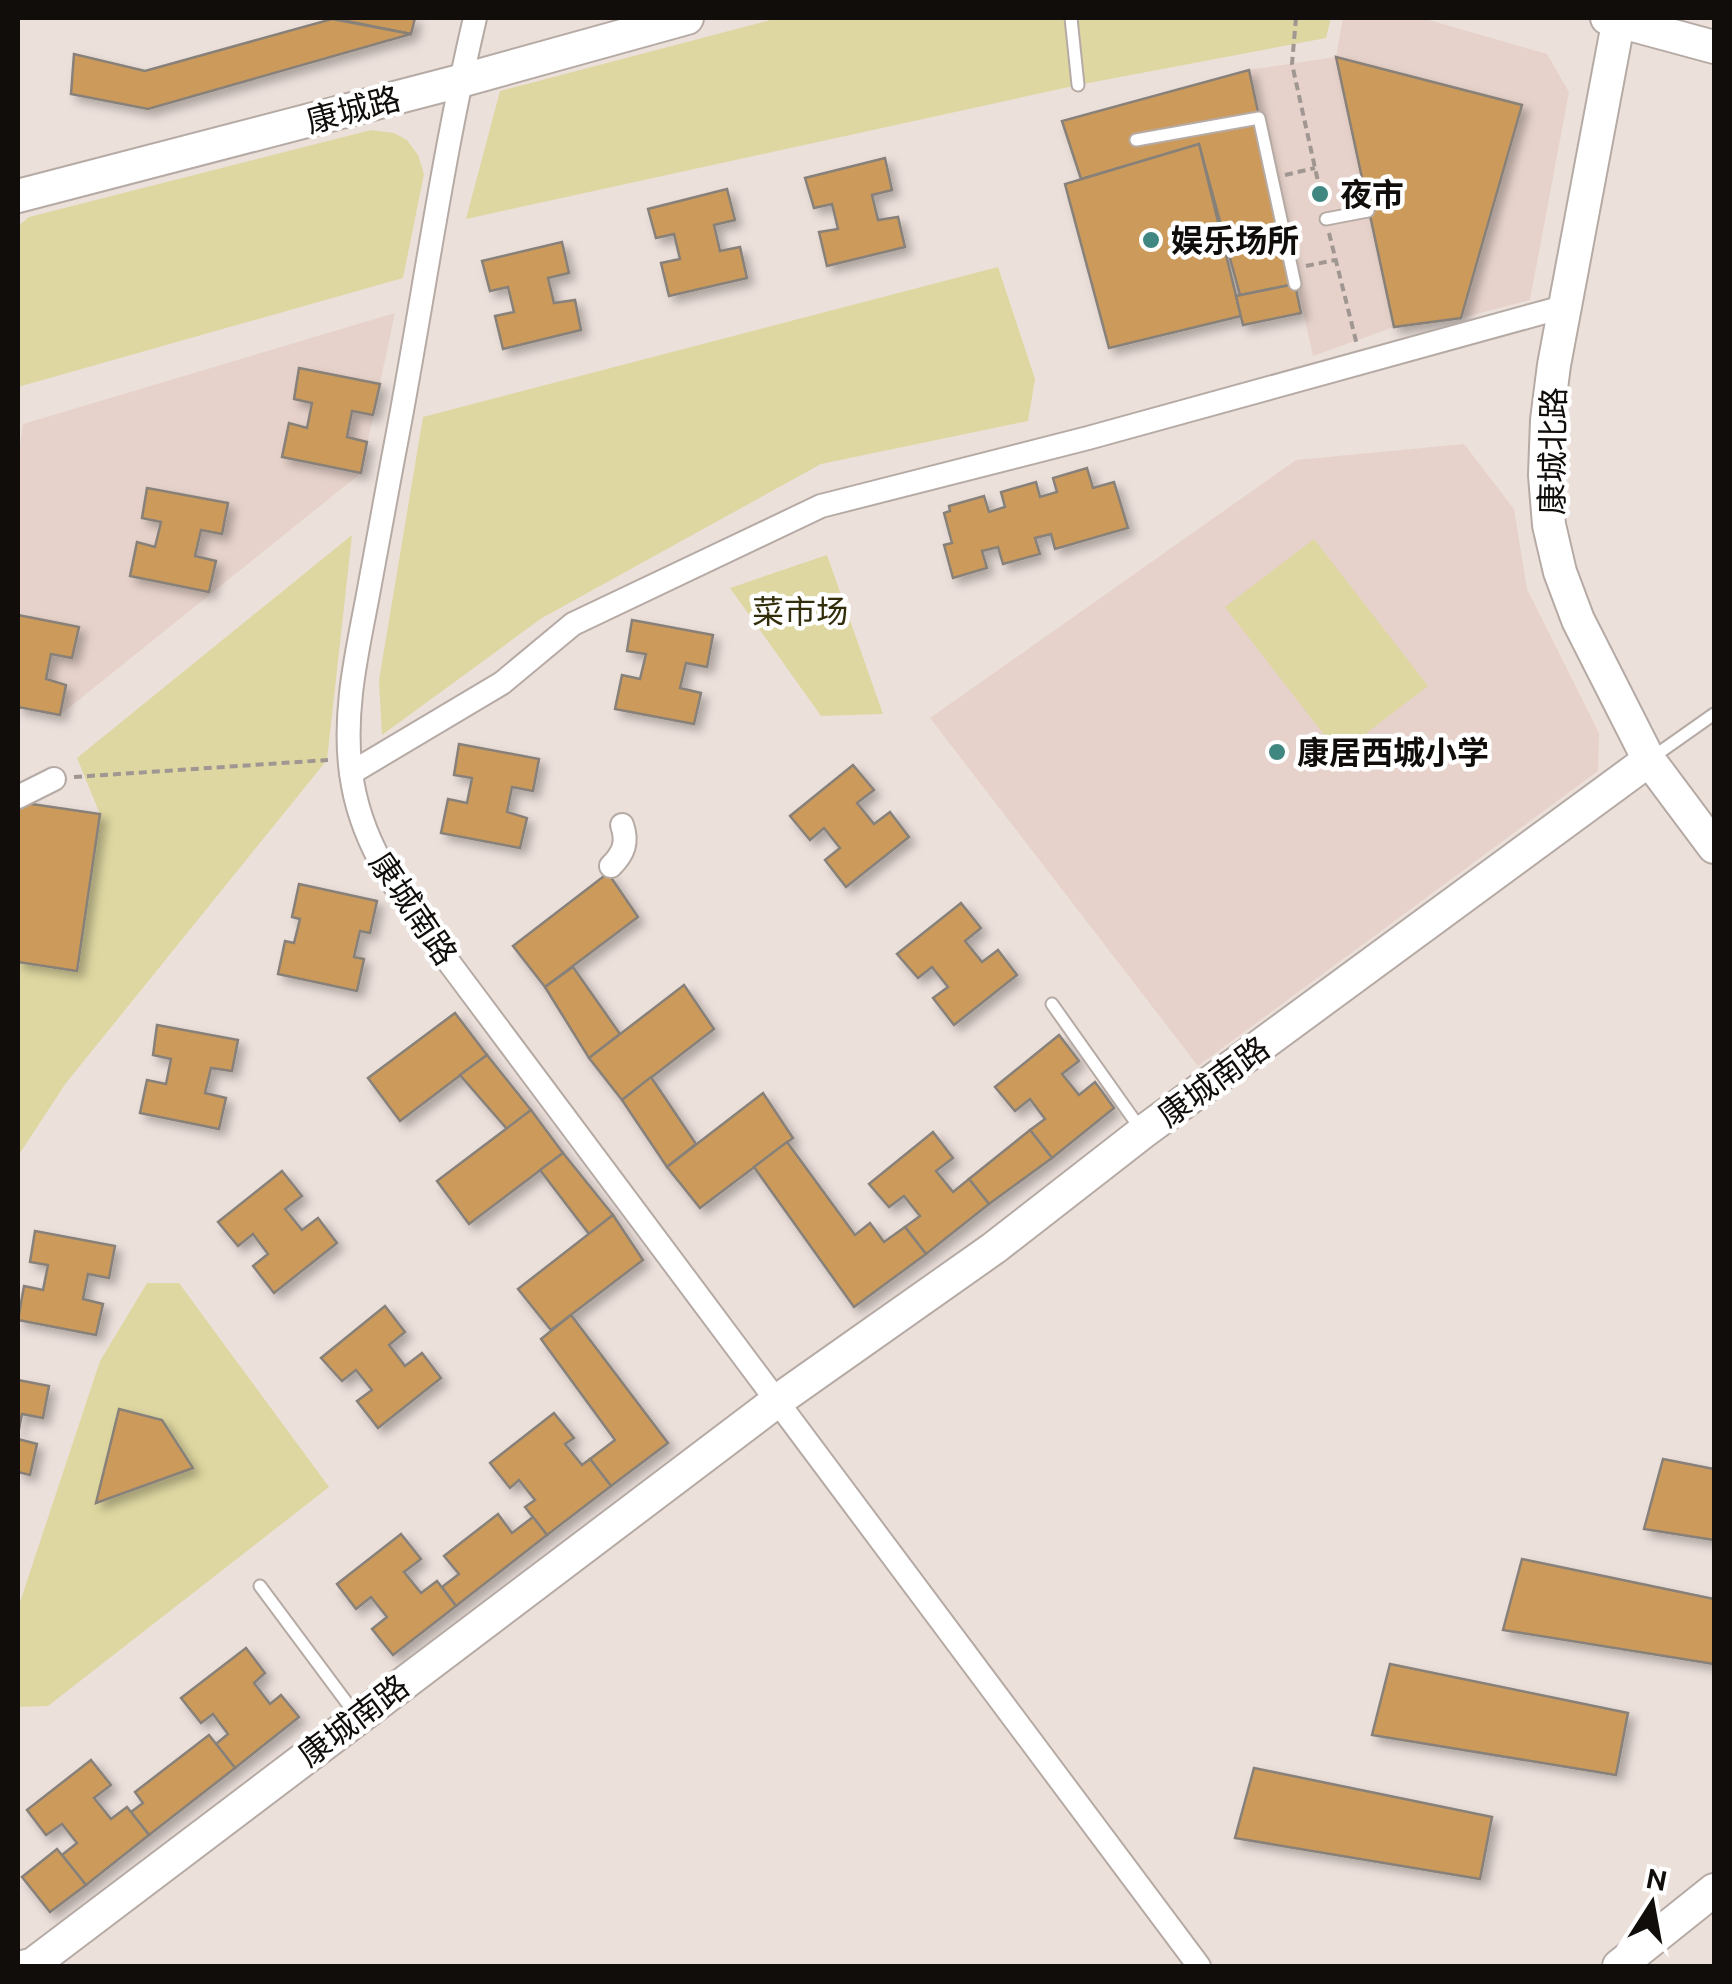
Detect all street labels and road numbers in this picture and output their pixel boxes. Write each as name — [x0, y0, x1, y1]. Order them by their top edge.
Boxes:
street label: 康城路 — [302, 79, 404, 139]
street label: 康城北路 — [1533, 387, 1571, 515]
street label: 康城南路 — [363, 845, 465, 971]
street label: 康城南路 — [1151, 1029, 1275, 1133]
street label: 康城南路 — [291, 1667, 415, 1773]

